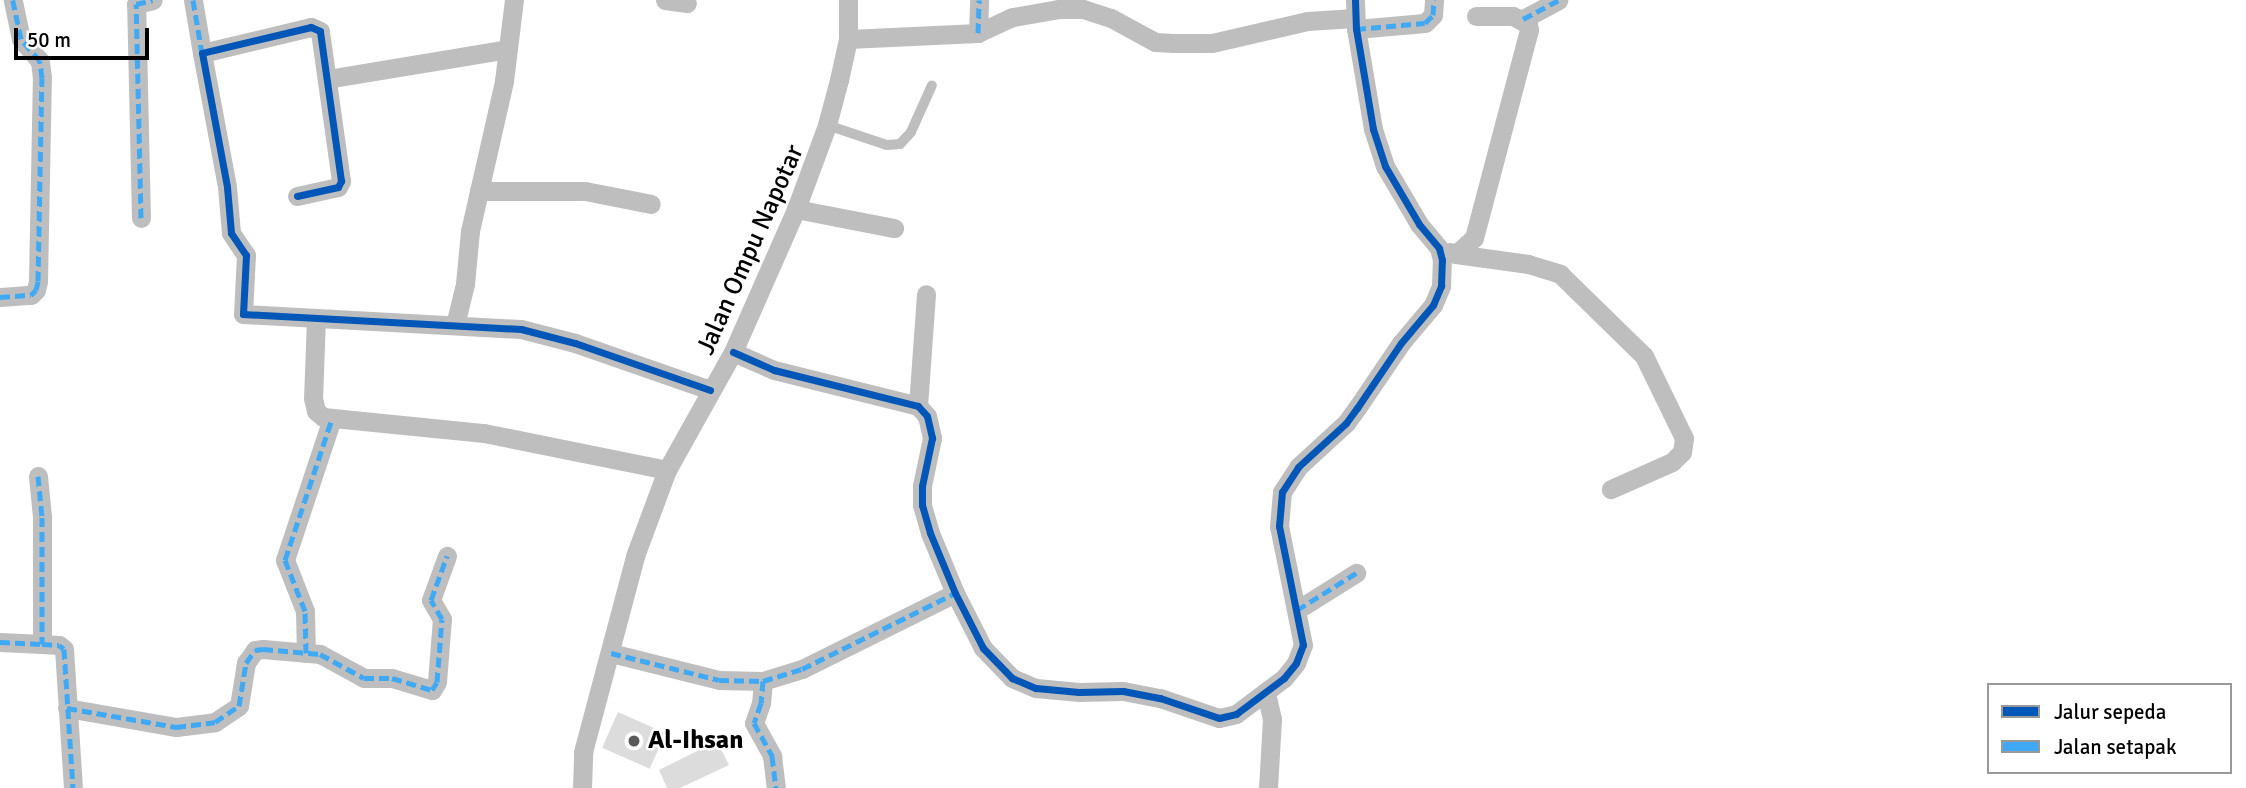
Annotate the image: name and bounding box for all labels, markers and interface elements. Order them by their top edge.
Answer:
scale bar [18,14,152,58]
text: 50 m [27,27,71,53]
street label: Jalan Ompu Napotar [691,140,811,360]
legend [1987,683,2232,774]
text: Jalur sepeda [2054,699,2166,725]
place label: Al-Ihsan [648,725,743,757]
marker: Al-Ihsan [626,733,642,749]
text: Jalan setapak [2054,734,2176,760]

